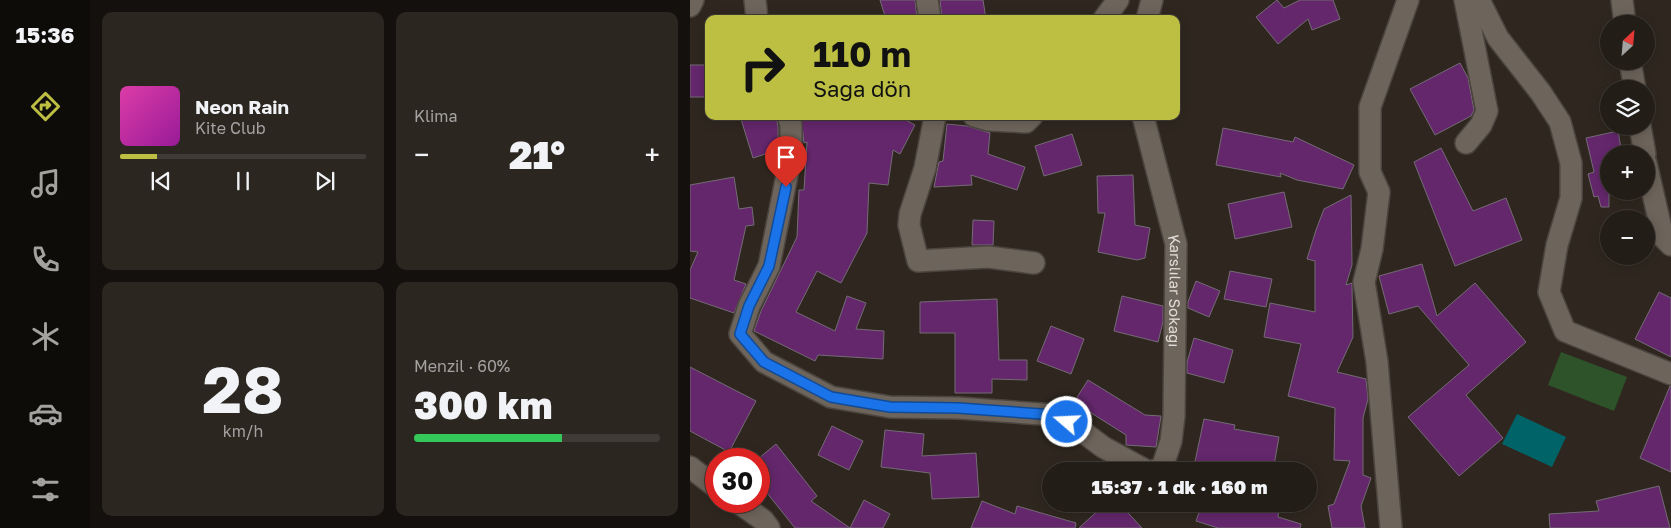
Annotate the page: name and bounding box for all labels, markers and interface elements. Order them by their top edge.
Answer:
north arrow [1600,15,1655,70]
map controls [1600,15,1655,265]
text: 15:36 [15,21,75,48]
text: 110 m [813,33,911,75]
icon: right [730,35,795,100]
text: Sağa dön [813,75,911,102]
button: layers [1600,80,1655,135]
icon: directions [28,89,63,124]
text: Neon Rain [195,95,289,118]
text: Klima [414,106,458,126]
text: Kite Club [195,118,266,138]
text: 21° [509,132,565,177]
pin [765,136,807,187]
text: − [414,138,429,171]
text: + [645,138,660,171]
icon: arrive [772,143,800,171]
button: + [1600,145,1655,200]
icon: music [28,166,63,201]
icon: previous [147,167,175,195]
icon: pause [229,167,257,195]
icon: next [311,167,339,195]
button: − [1600,210,1655,265]
street label: Karslılar Sokağı [1165,232,1185,347]
icon: phone [28,242,63,277]
icon: climate [28,319,63,354]
text: 28 [202,349,284,427]
text: Menzil · 60% [414,356,510,376]
text: 300 km [414,382,553,427]
position arrow [1040,395,1092,447]
icon: car [28,396,63,431]
text: km/h [223,421,263,441]
speed limit sign: 30 [705,448,770,513]
icon: filters [28,472,63,507]
text: 15:37 · 1 dk · 160 m [1092,475,1267,498]

